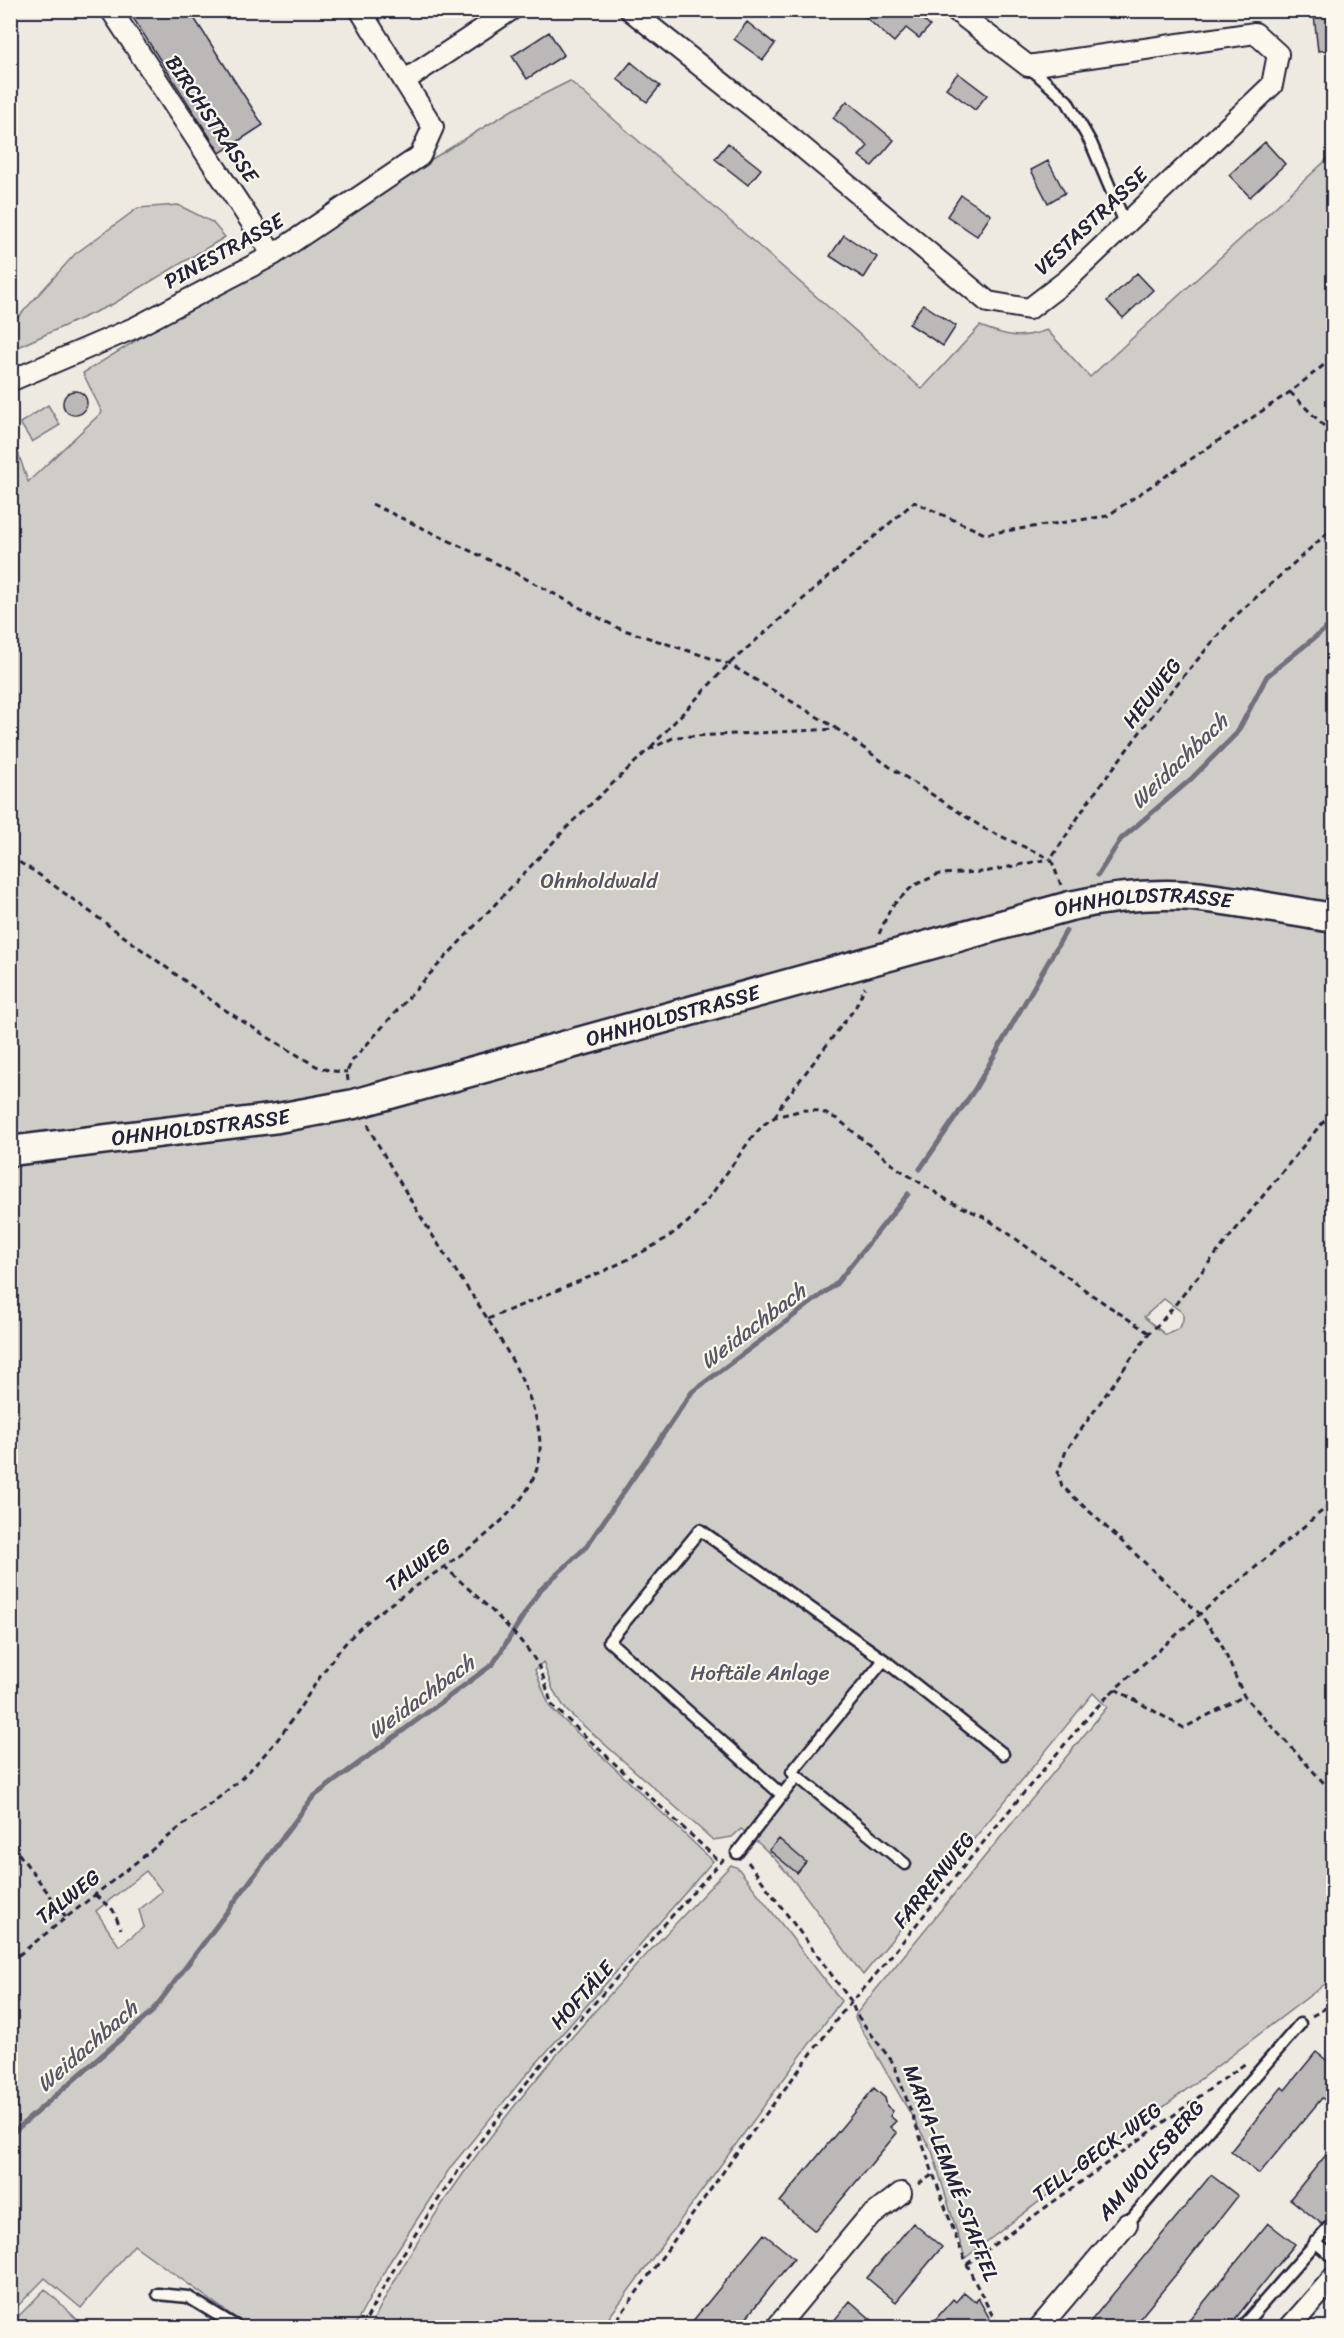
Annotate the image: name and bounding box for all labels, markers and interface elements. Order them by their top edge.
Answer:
street label: BIRCHSTRASSE [155,47,270,192]
street label: VESTASTRASSE [1025,156,1158,285]
street label: PINESTRASSE [157,202,292,300]
street label: HEUWEG [1112,649,1192,737]
water label: Weidachbach [1120,702,1239,818]
park label: Ohnholdwald [541,862,659,900]
street label: OHNHOLDSTRASSE [1050,876,1236,929]
street label: OHNHOLDSTRASSE [581,973,766,1058]
street label: OHNHOLDSTRASSE [109,1097,294,1157]
water label: Weidachbach [691,1271,817,1379]
street label: TALWEG [377,1528,459,1602]
water label: Weidachbach [359,1643,485,1750]
park label: Hoftäle Anlage [690,1654,830,1692]
street label: FARRENWEG [883,1823,985,1937]
street label: TALWEG [27,1859,109,1935]
street label: HOFTÄLE [540,1950,625,2039]
water label: Weidachbach [27,1989,149,2102]
street label: MARIA-LEMMÉ-STAFFEL [892,2059,1010,2287]
street label: TELL-GECK-WEG [1024,2091,1170,2213]
street label: AM WOLFSBERG [1087,2091,1215,2230]

